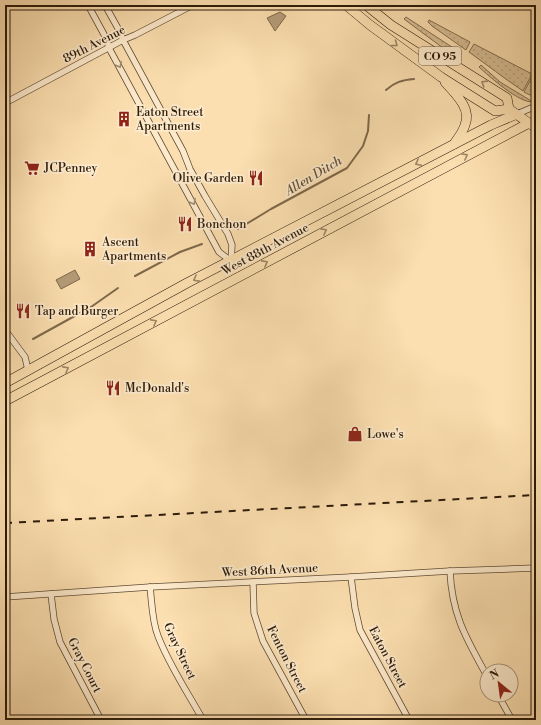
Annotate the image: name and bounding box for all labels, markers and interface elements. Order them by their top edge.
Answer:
street label: 89th Avenue [60,22,128,67]
one-way arrow [391,39,398,47]
road number: CO 95 [419,47,461,65]
one-way arrow [114,60,121,68]
one-way arrow [481,80,488,87]
place label: Eaton Street Apartments [135,105,204,134]
building icon: Eaton Street Apartments [115,110,133,128]
water label: Allen Ditch [280,152,346,200]
one-way arrow [461,153,468,161]
one-way arrow [415,158,422,166]
supermarket icon: JCPenney [23,159,41,177]
place label: JCPenney [43,161,98,176]
restaurant icon: Olive Garden [247,169,265,187]
place label: Olive Garden [173,171,244,186]
one-way arrow [189,198,196,205]
restaurant icon: Bonchon [176,215,194,233]
place label: Bonchon [196,217,246,232]
street label: West 88th Avenue [218,220,311,279]
one-way arrow [320,229,327,236]
place label: Ascent Apartments [101,235,166,264]
building icon: Ascent Apartments [81,240,99,258]
one-way arrow [260,260,268,268]
one-way arrow [193,274,200,281]
restaurant icon: Tap and Burger [14,302,32,320]
place label: Tap and Burger [35,304,118,319]
one-way arrow [150,319,157,326]
one-way arrow [62,366,69,374]
restaurant icon: McDonald's [104,379,122,397]
place label: McDonald's [125,381,189,396]
shop icon: Lowe's [346,425,364,443]
place label: Lowe's [367,427,404,442]
street label: West 86th Avenue [220,560,319,581]
street label: Gray Street [160,620,200,683]
street label: Fenton Street [263,623,310,696]
street label: Eaton Street [365,624,410,691]
street label: Gray Court [64,635,105,696]
north arrow [479,663,519,703]
text: N [487,667,502,683]

